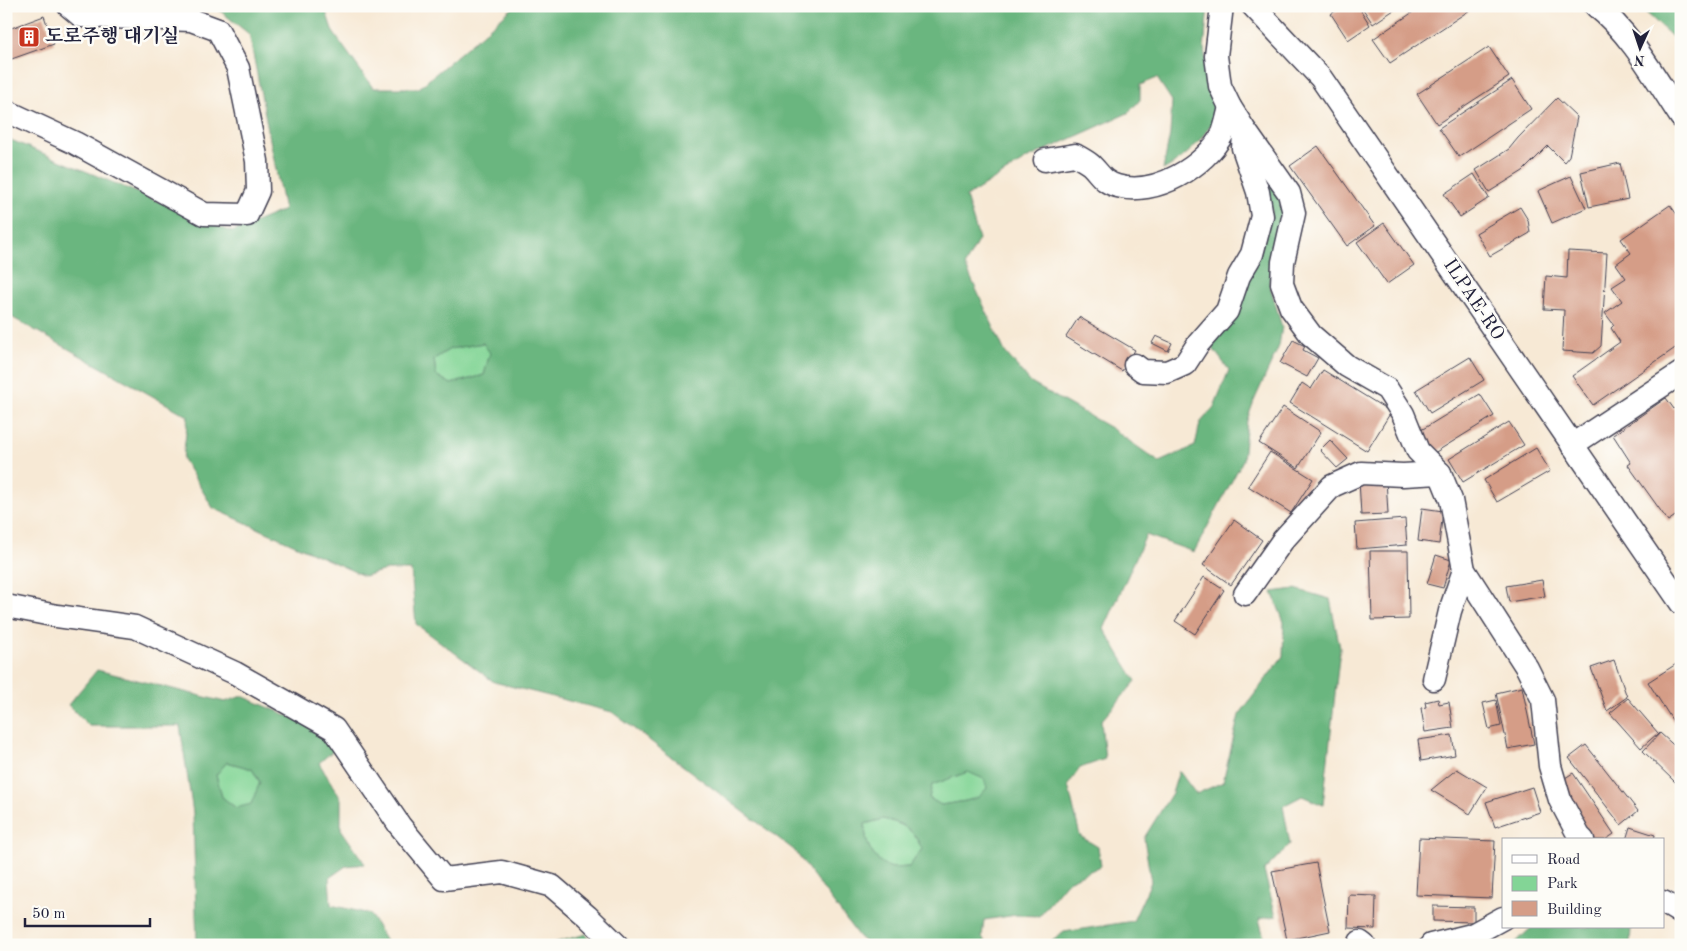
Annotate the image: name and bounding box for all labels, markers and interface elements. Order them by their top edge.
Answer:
north arrow [1614,22,1664,72]
building icon: 도로주행 대기실 [17,25,41,49]
place label: 도로주행 대기실 [45,25,179,47]
text: N [1633,53,1645,67]
street label: ILPAE-RO [1439,256,1507,344]
legend [1502,838,1664,928]
text: Road [1547,853,1581,868]
text: Park [1547,877,1578,892]
scale bar [25,896,150,928]
text: Building [1547,903,1602,918]
text: 50 m [32,907,66,922]

